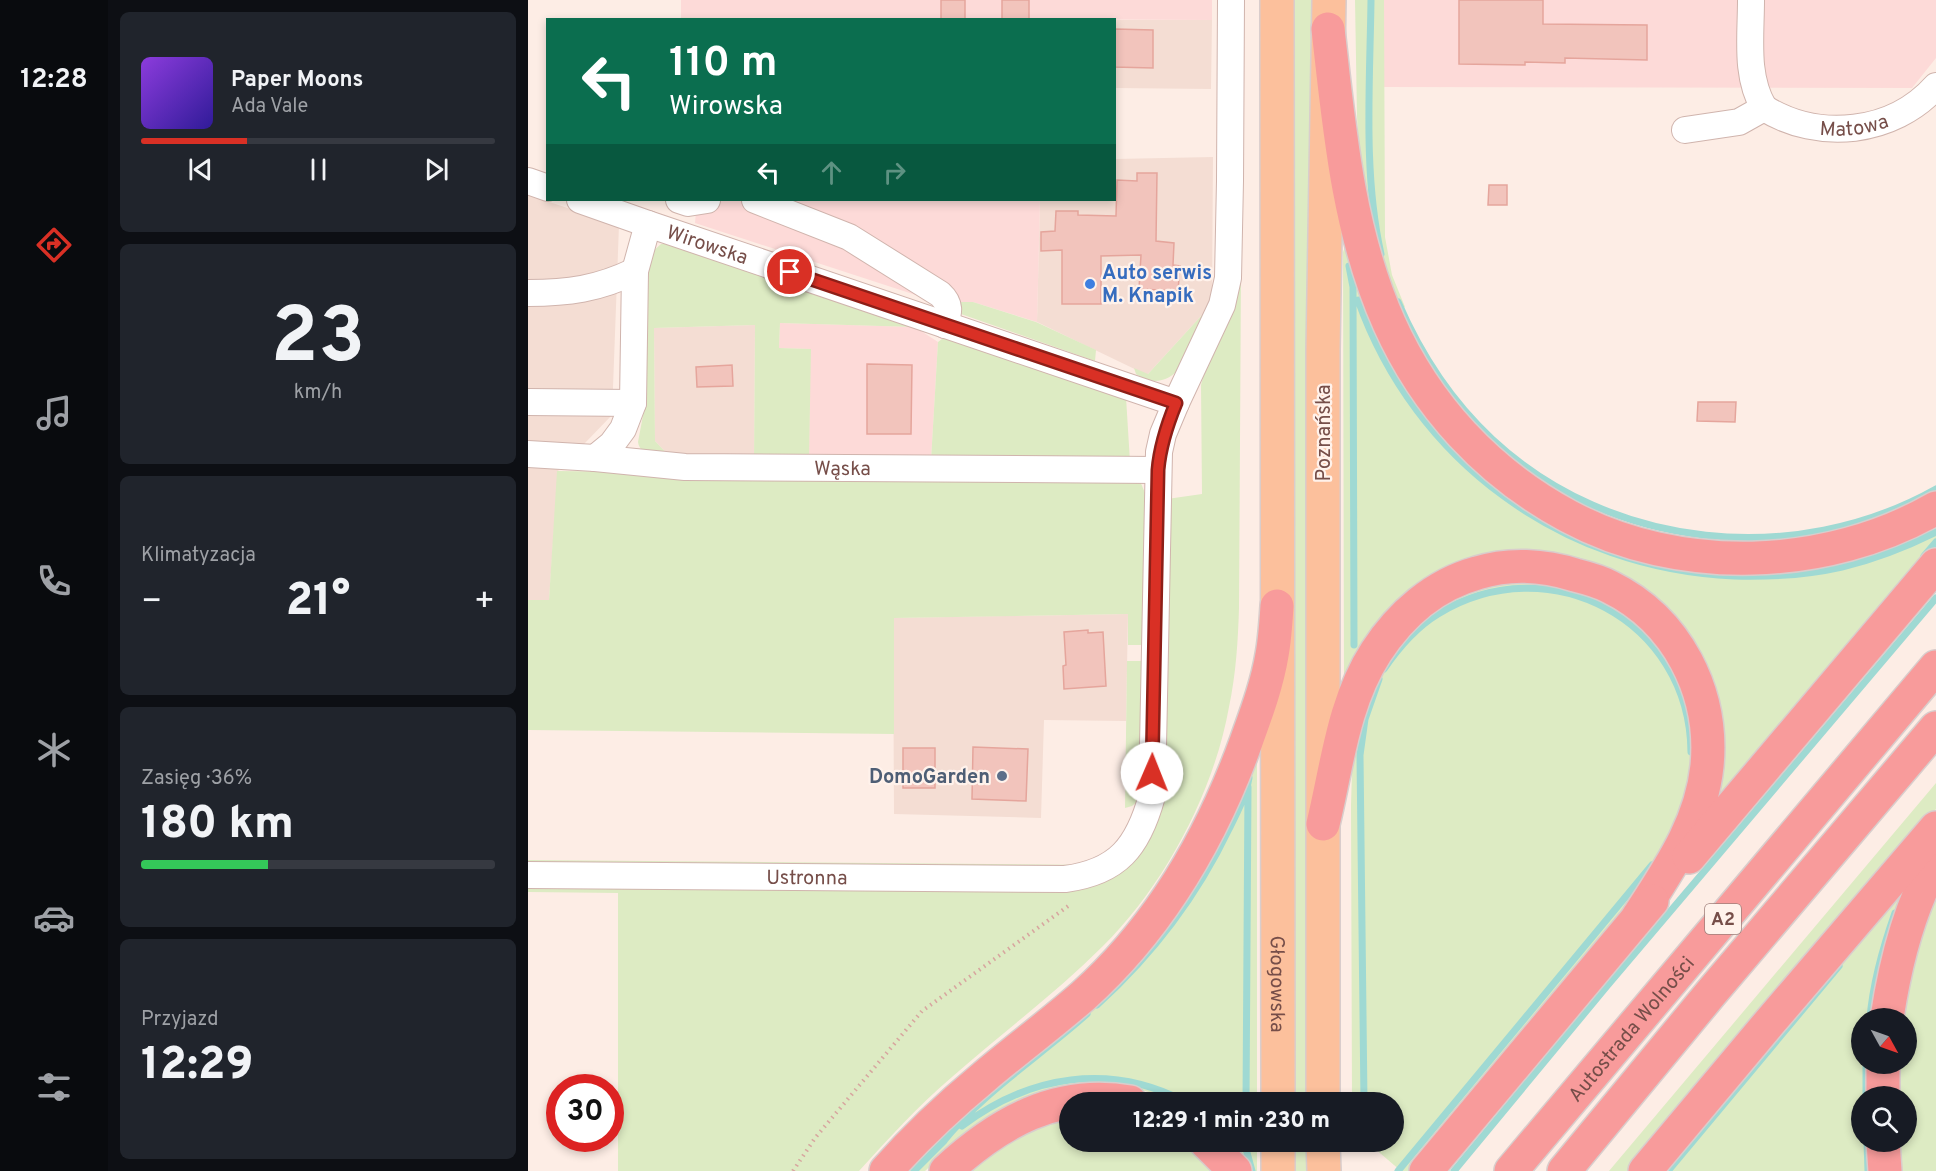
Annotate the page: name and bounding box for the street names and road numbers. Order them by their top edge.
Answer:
street label: Matowa [1819,109,1892,144]
street label: Wirowska [663,220,751,272]
street label: Poznańska [1312,384,1338,482]
street label: Wąska [814,457,871,483]
street label: Ustronna [766,866,848,892]
road number: A2 [1705,904,1741,934]
street label: Głogowska [1263,936,1289,1032]
street label: Autostrada Wolności [1563,952,1701,1109]

